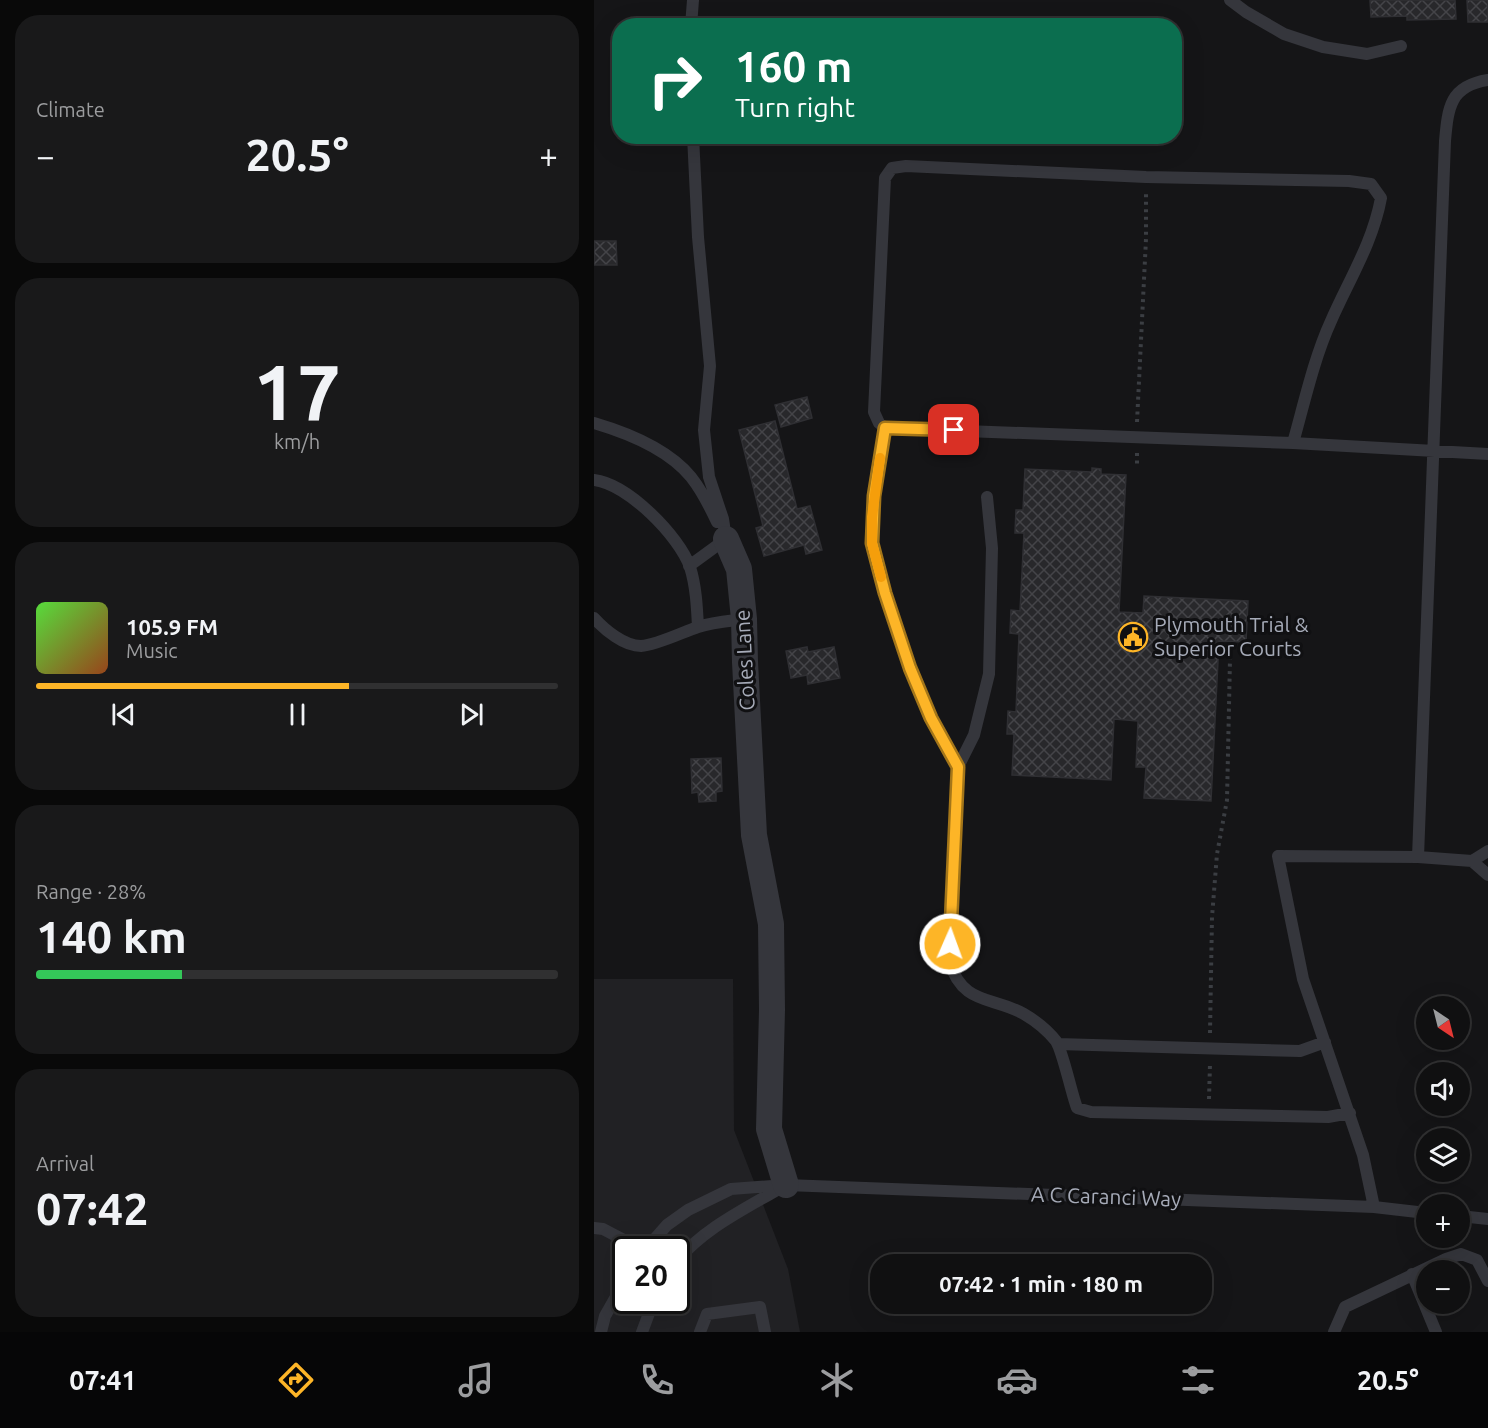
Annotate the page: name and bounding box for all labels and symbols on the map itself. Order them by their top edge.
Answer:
pin [928,404,979,455]
street label: Coles Lane [729,609,759,711]
place label: Plymouth Trial & Superior Courts [1154,612,1309,660]
public building icon: Plymouth Trial & Superior Courts [1117,621,1149,653]
position arrow [918,912,982,976]
north arrow [1416,996,1470,1050]
street label: A C Caranci Way [1031,1181,1181,1211]
speed limit sign: 20 [612,1236,690,1314]

